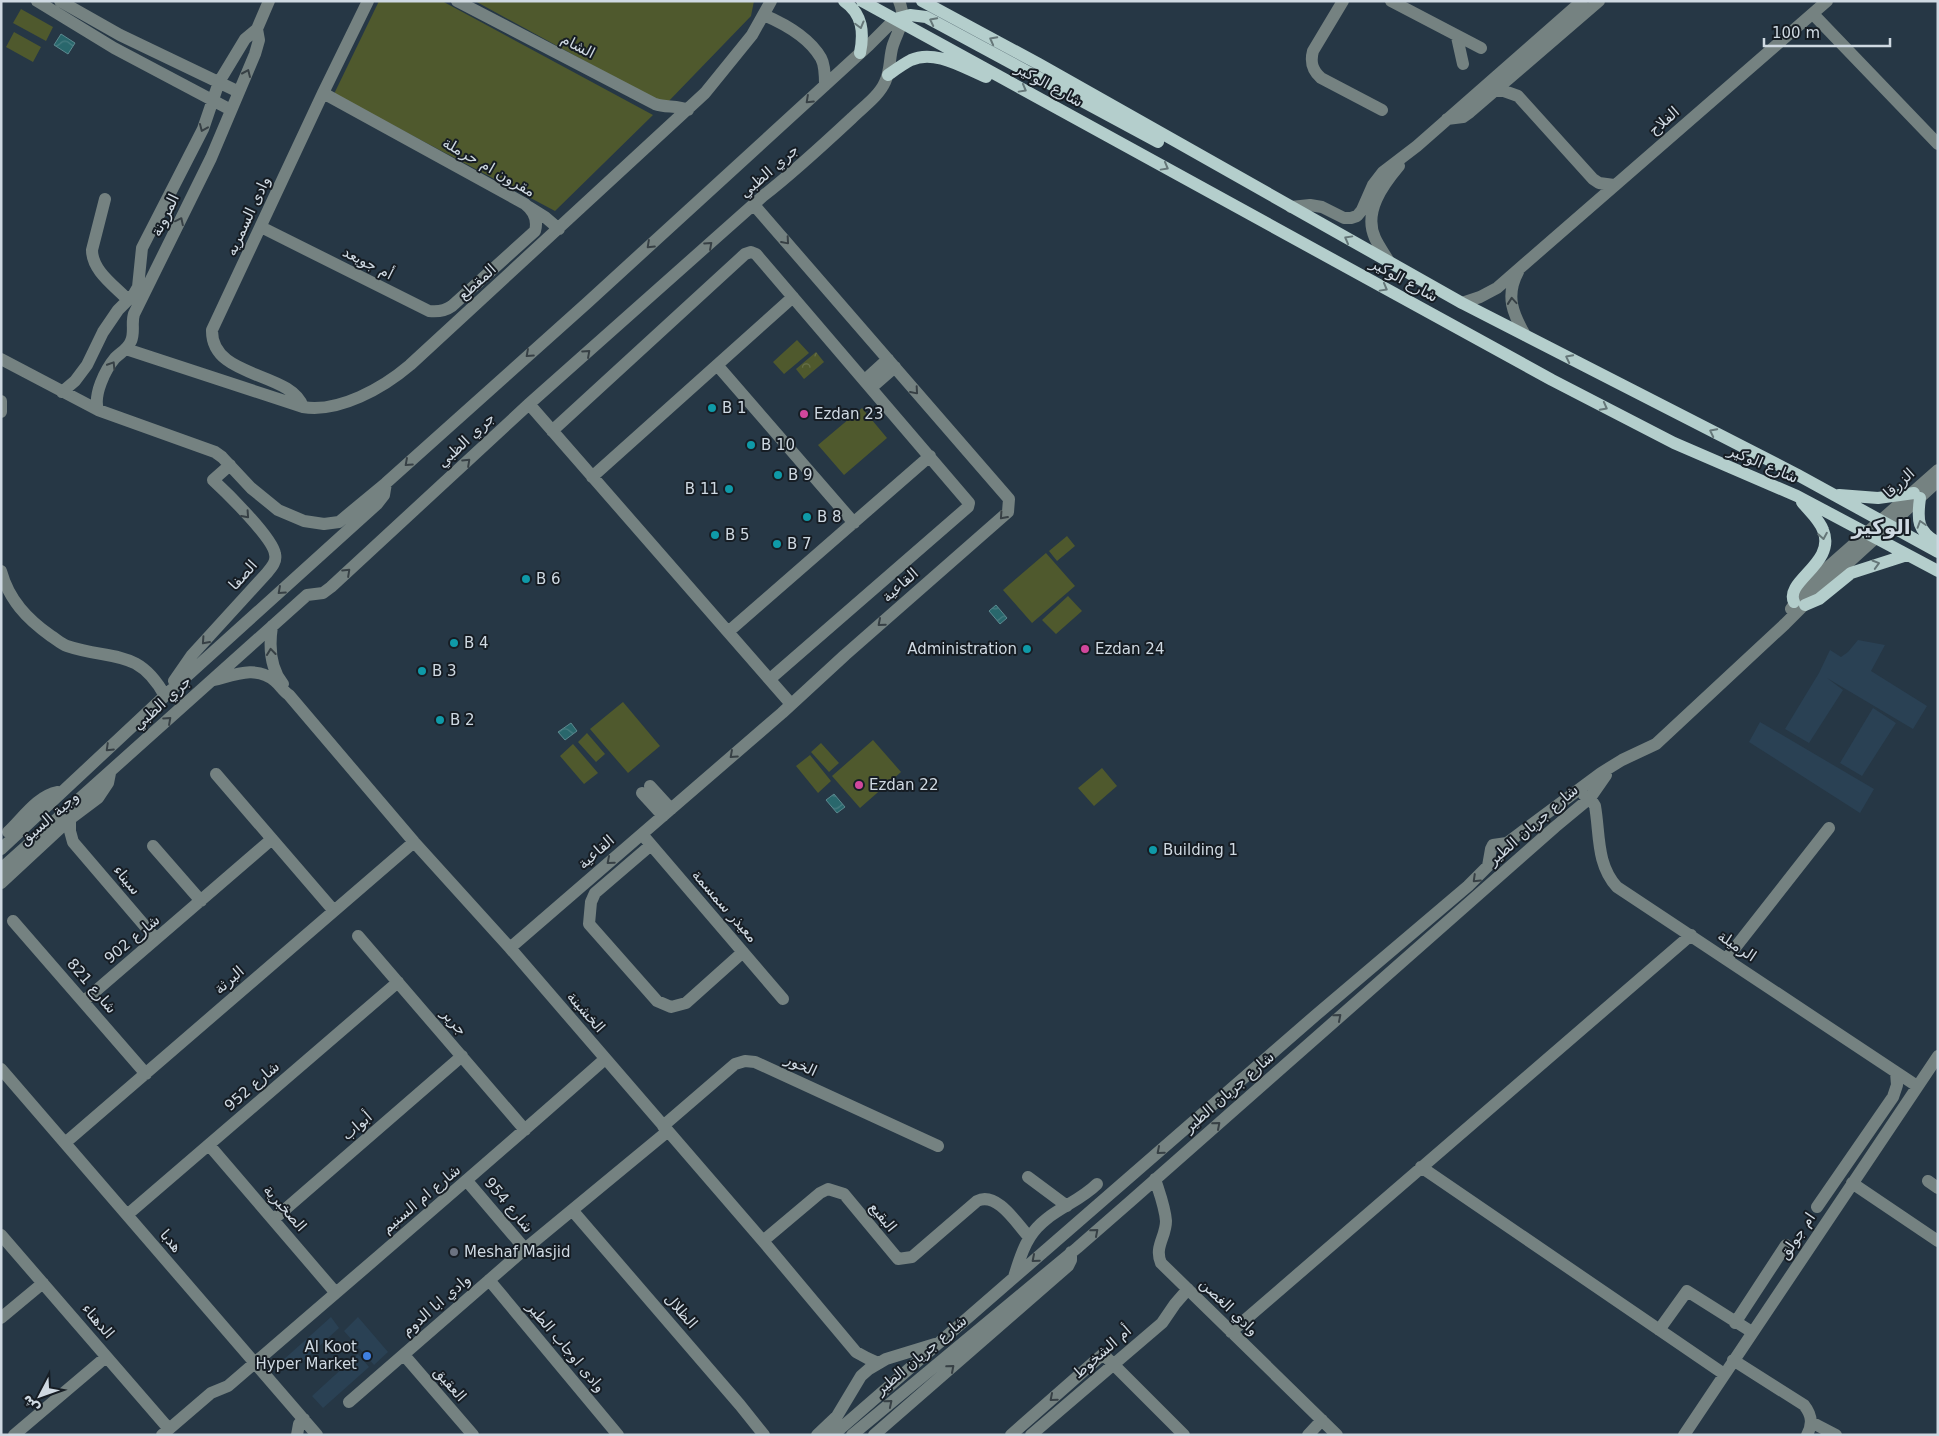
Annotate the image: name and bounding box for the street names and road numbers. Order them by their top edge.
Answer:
street label: الشام [558,30,598,62]
street label: شارع الوكير [1011,59,1086,111]
street label: الفلاح [1645,103,1683,139]
street label: مقرون ام حرملة [440,133,538,201]
street label: جري الظبي [736,141,803,202]
street label: وادى السمريه [222,173,274,259]
street label: المرونة [147,191,183,239]
street label: أم جويعد [340,242,397,283]
street label: شارع الوكير [1366,254,1441,306]
street label: المقطع [454,260,500,304]
street label: جري الظبي [433,409,499,472]
street label: شارع الوكير [1724,441,1801,487]
street label: الزرقا [1880,464,1918,502]
street label: الصفا [225,556,261,594]
street label: القاعية [878,564,922,606]
street label: جري الظبي [129,672,195,735]
street label: شارع جريان الطير [1483,781,1582,870]
street label: وجبة السيق [16,787,82,849]
street label: القاعية [574,831,618,873]
street label: سيناء [109,861,145,899]
street label: معيذر سمسمة [688,866,762,946]
street label: شارع 902 [101,911,163,967]
street label: الرميلة [1714,927,1760,965]
street label: شارع 821 [63,955,121,1017]
street label: البرثة [210,962,248,998]
street label: الخشينة [563,988,609,1036]
street label: جرير [437,1004,471,1039]
street label: شارع جريان الطير [1179,1048,1278,1137]
street label: الخور [781,1049,820,1080]
street label: شارع 952 [221,1057,283,1115]
street label: أبواب [337,1107,376,1144]
street label: شارع ام السنيم [378,1161,464,1237]
street label: شارع 954 [481,1174,537,1236]
street label: الصخبرية [260,1181,310,1235]
street label: البقيع [866,1198,900,1236]
street label: ام جولق [1775,1209,1819,1263]
street label: هدبا [156,1226,186,1256]
street label: وادي ابا الدوم [398,1270,475,1341]
street label: وادي الغصن [1195,1274,1262,1340]
street label: الظلال [661,1290,701,1332]
street label: وادى اوجاب الطير [522,1297,609,1396]
street label: الدهناء [78,1300,118,1342]
street label: شارع جريان الطير [871,1311,970,1399]
street label: أم الشخوط [1068,1321,1135,1382]
street label: العقيق [430,1363,470,1405]

